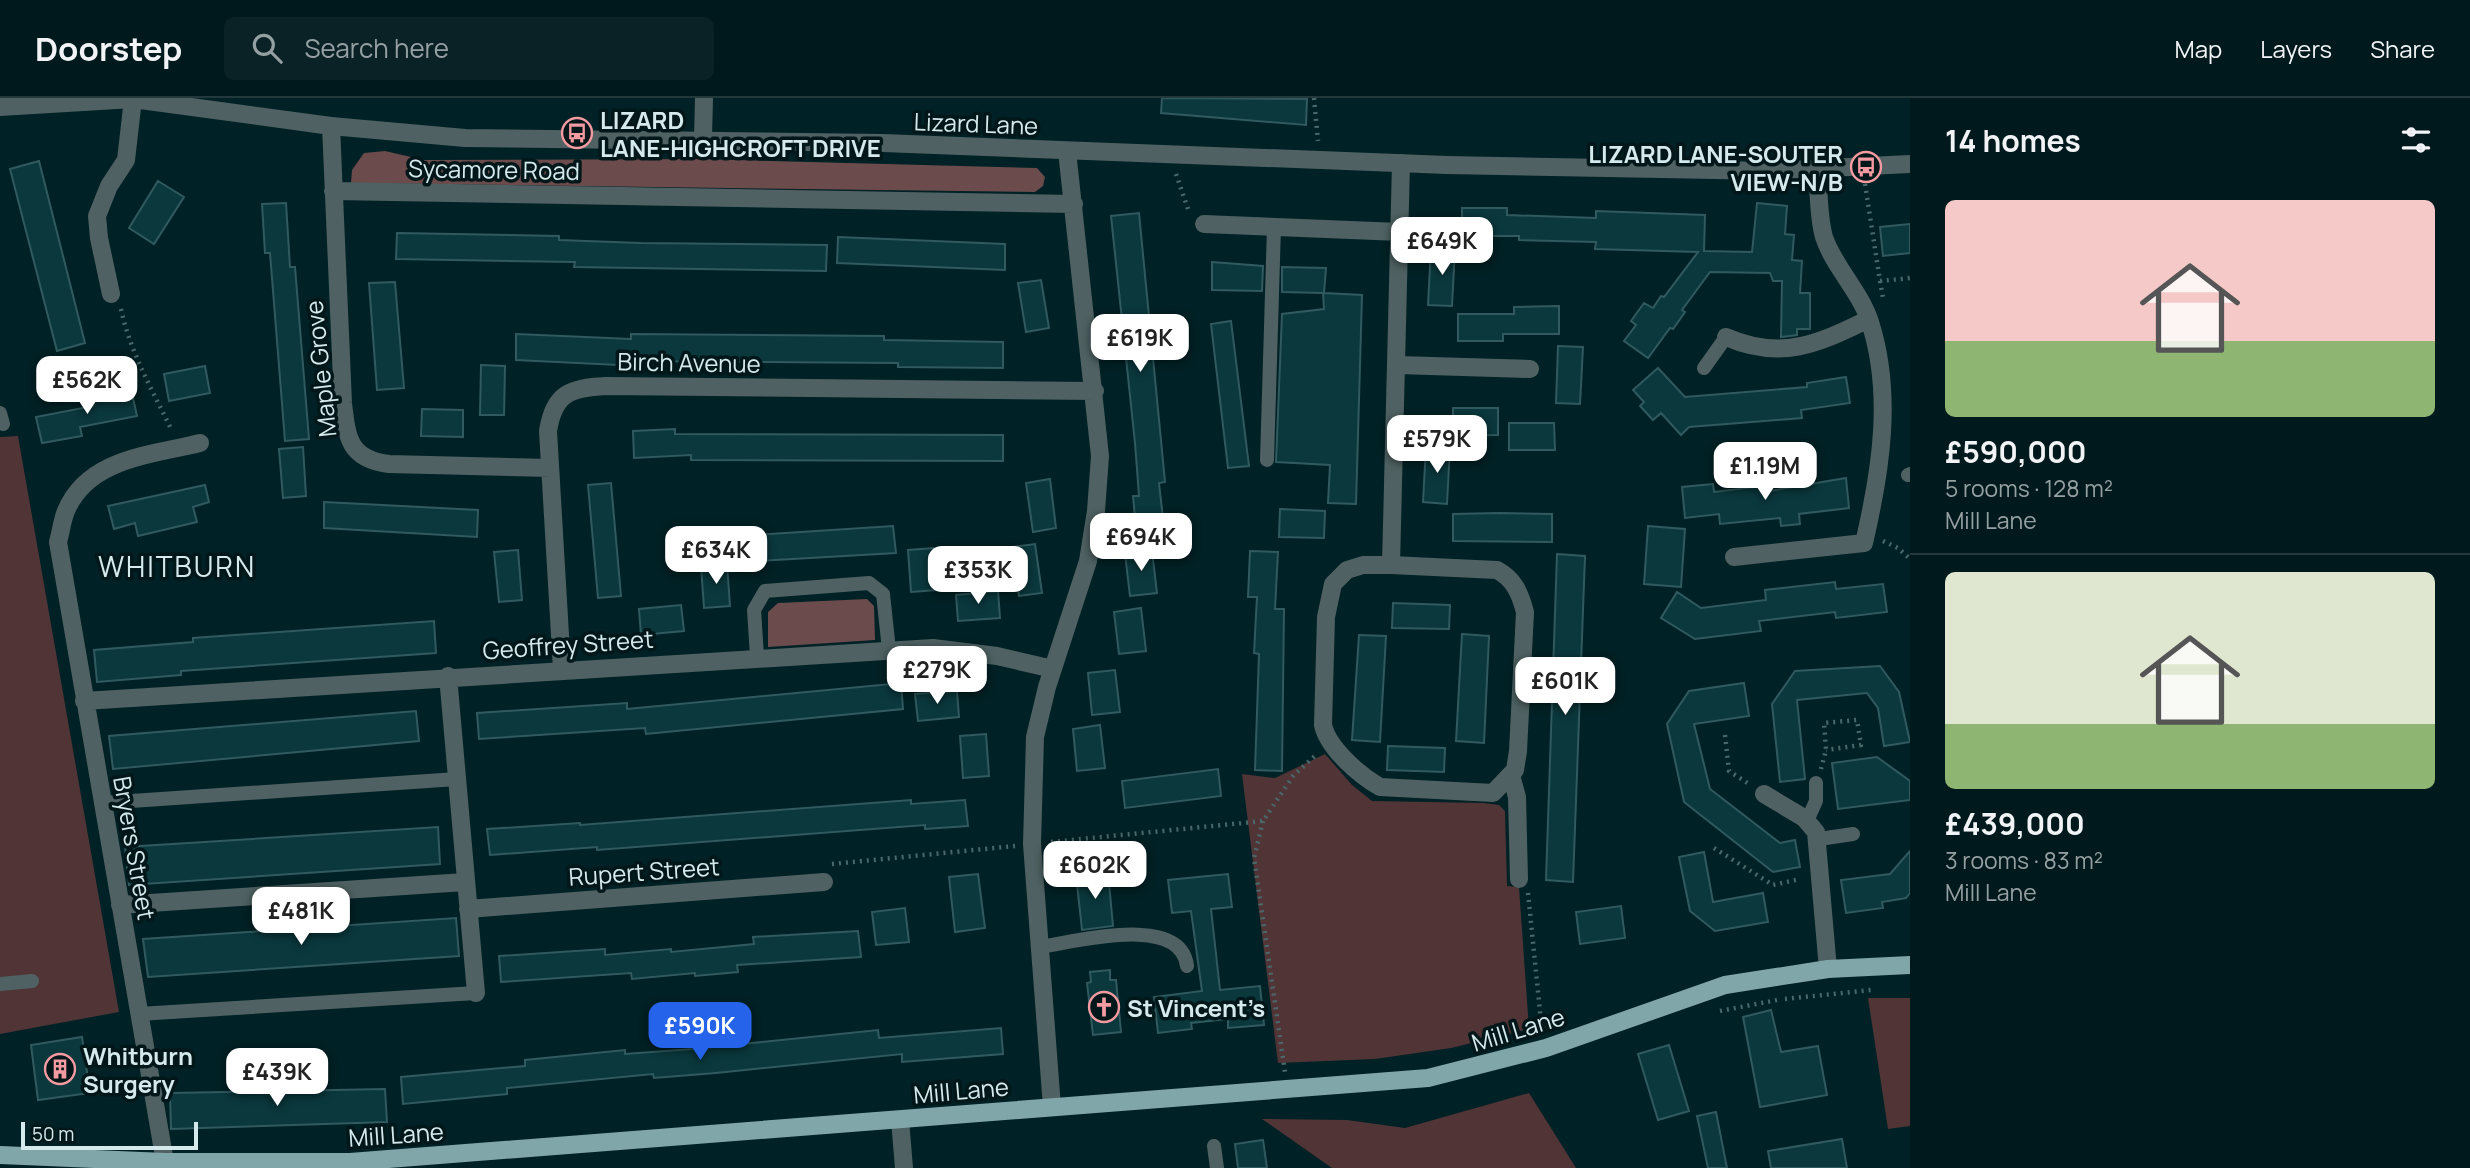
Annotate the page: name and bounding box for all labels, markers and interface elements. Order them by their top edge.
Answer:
search box [224,17,714,80]
text: Doorstep [35,26,182,71]
icon: search [248,29,286,67]
text: Search here [304,30,449,66]
text: Map [2175,32,2222,65]
text: Layers [2260,32,2332,65]
text: Share [2370,32,2435,65]
place label: LIZARD LANE-HIGHCROFT DRIVE [600,103,881,164]
street label: Lizard Lane [913,104,1039,142]
bus stop icon: LIZARD LANE-HIGHCROFT DRIVE [560,116,594,150]
text: 14 homes [1945,120,2081,161]
icon: filters [2397,121,2435,159]
place label: LIZARD LANE-SOUTER VIEW-N/B [1588,137,1843,198]
bus stop icon: LIZARD LANE-SOUTER VIEW-N/B [1849,150,1883,184]
street label: Sycamore Road [408,151,580,187]
pin: £649K [1393,218,1491,277]
text: £649K [1407,224,1477,256]
icon: home [2127,245,2253,371]
street label: Maple Grove [296,299,344,439]
pin: £619K [1091,314,1189,374]
text: £619K [1107,321,1173,353]
street label: Birch Avenue [617,344,761,380]
pin: £562K [38,356,136,416]
text: £562K [52,363,122,395]
pin: £579K [1388,416,1486,475]
text: £579K [1403,422,1471,454]
text: £590,000 [1945,431,2086,472]
pin: £1.19M [1708,442,1822,502]
text: £1.19M [1730,449,1800,481]
text: 5 rooms · 128 m² [1945,472,2113,504]
text: Mill Lane [1945,504,2037,536]
pin: £694K [1092,514,1190,573]
text: £694K [1106,520,1176,552]
pin: £634K [667,526,765,586]
text: £634K [681,533,751,565]
pin: £353K [929,546,1027,606]
district label: WHITBURN [98,547,256,585]
text: £353K [944,553,1012,585]
icon: home [2127,617,2253,743]
street label: Geoffrey Street [481,622,655,666]
pin: £279K [888,646,986,706]
text: £279K [903,653,971,685]
pin: £601K [1516,658,1614,717]
text: £601K [1531,664,1599,696]
street label: Bryers Street [106,773,164,923]
text: £439,000 [1945,803,2085,844]
pin: £602K [1046,842,1144,901]
text: 3 rooms · 83 m² [1945,844,2103,876]
text: £602K [1059,848,1131,880]
street label: Rupert Street [567,849,721,893]
text: Mill Lane [1945,876,2037,908]
pin: £481K [252,888,350,947]
text: £481K [268,894,334,926]
church icon: St Vincent’s [1087,990,1121,1024]
place label: St Vincent’s [1127,991,1265,1024]
street label: Mill Lane [1467,999,1569,1059]
pin: £590K [651,1002,749,1062]
text: £590K [665,1009,735,1041]
place label: Whitburn Surgery [83,1039,193,1100]
pin: £439K [228,1048,326,1108]
building icon: Whitburn Surgery [43,1052,77,1086]
text: £439K [242,1055,312,1087]
street label: Mill Lane [912,1069,1010,1111]
street label: Mill Lane [347,1114,445,1154]
scale bar [21,1119,198,1151]
text: 50 m [32,1121,74,1147]

